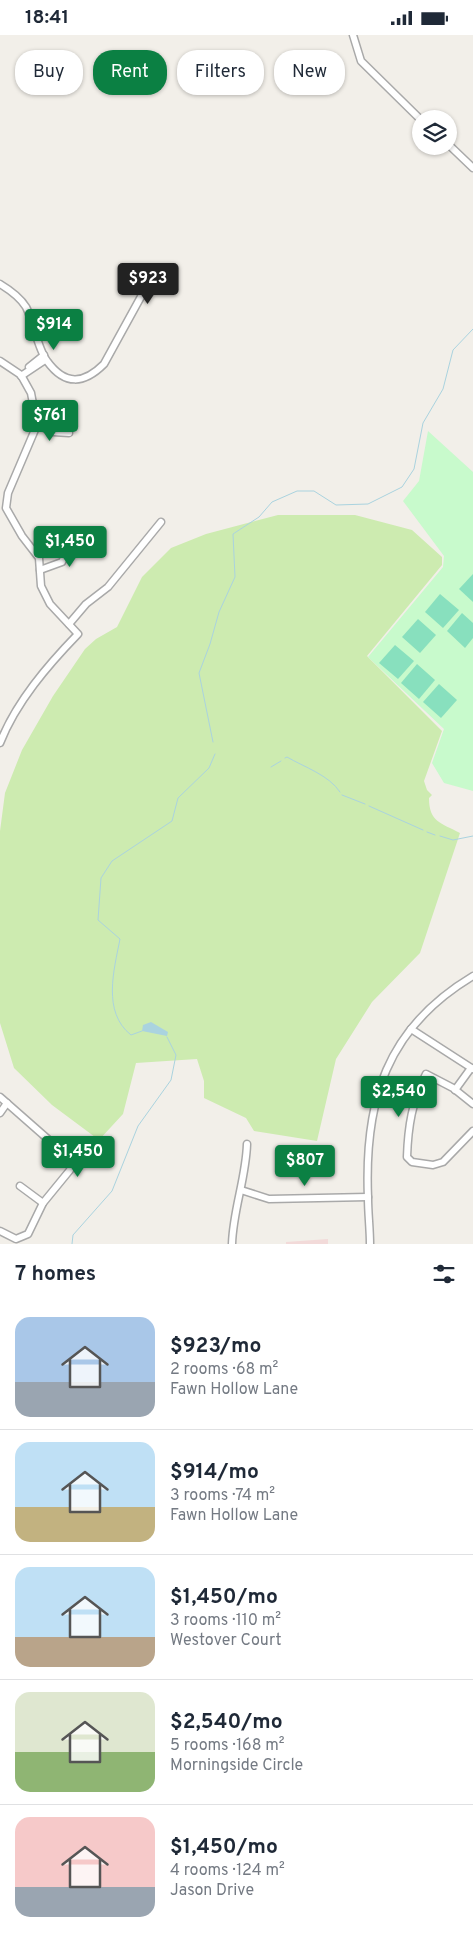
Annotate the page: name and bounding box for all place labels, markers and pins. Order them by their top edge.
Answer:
pin: $923 [118,263,178,305]
pin: $914 [24,309,84,351]
pin: $761 [20,399,80,442]
pin: $1,450 [29,525,111,568]
pin: $2,540 [358,1075,440,1118]
pin: $1,450 [37,1135,119,1178]
pin: $807 [275,1145,335,1187]

